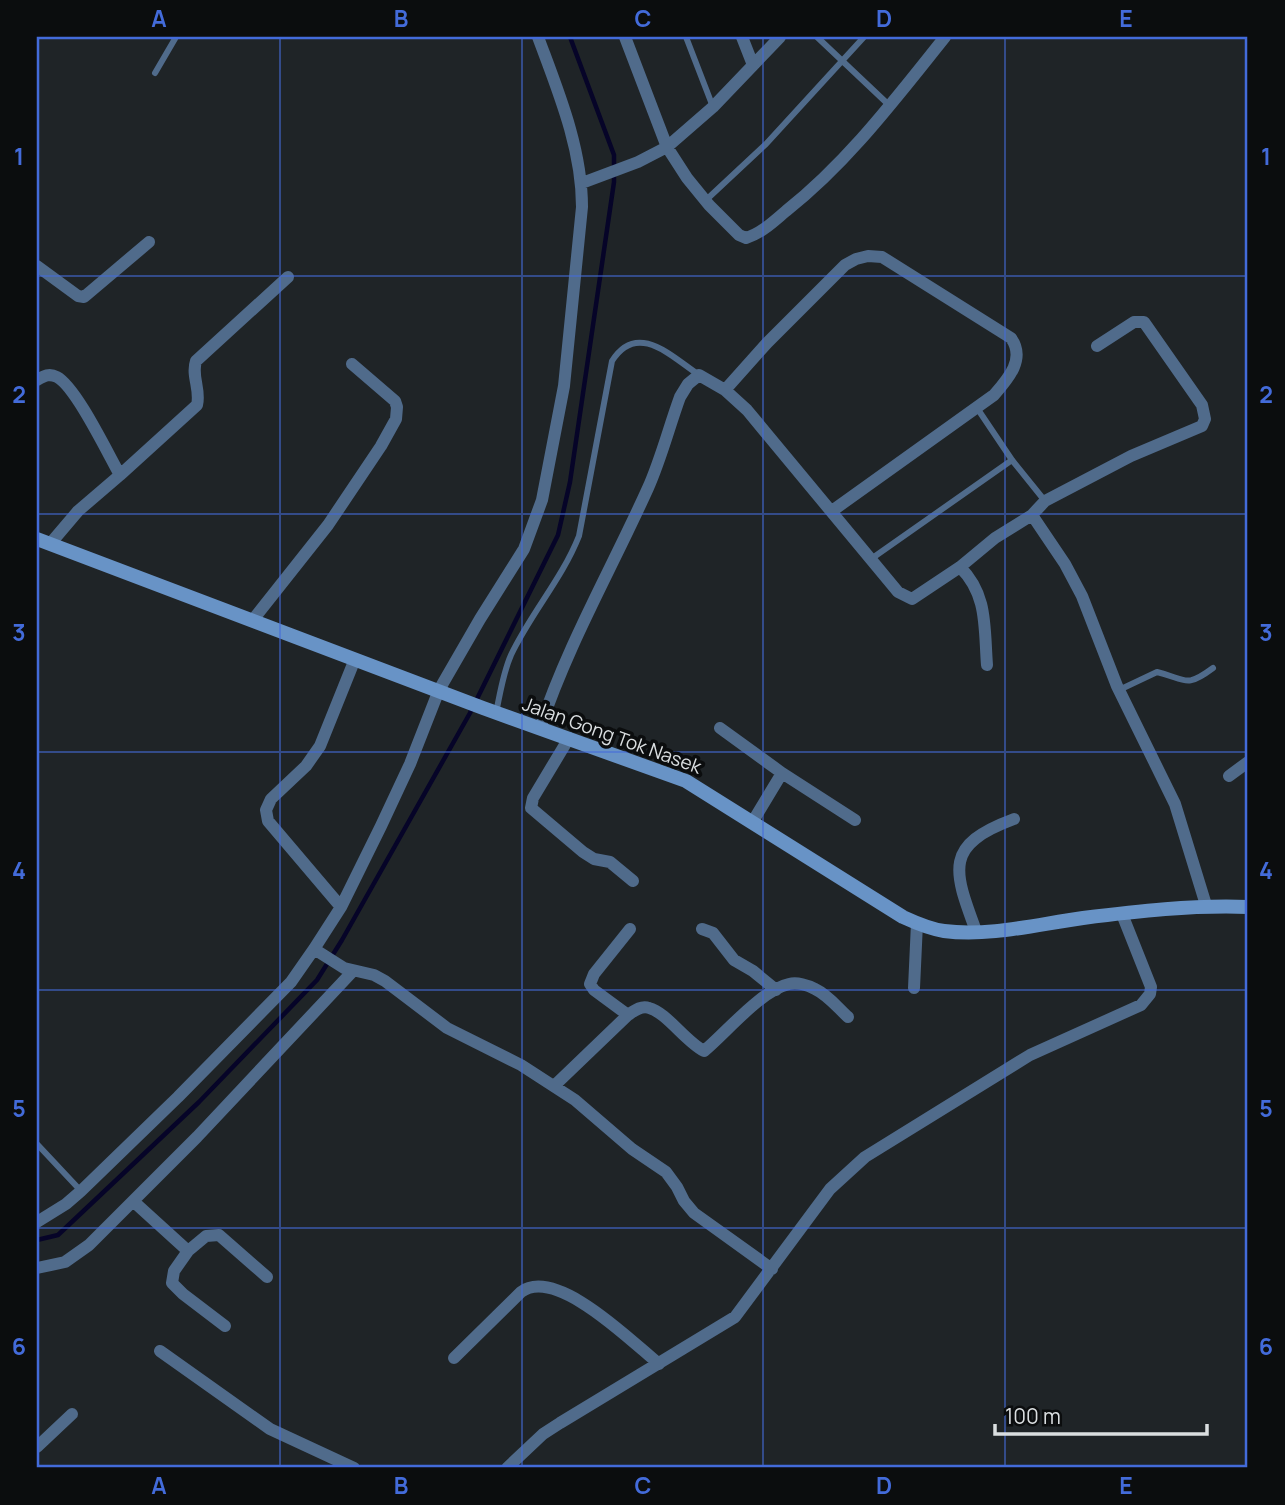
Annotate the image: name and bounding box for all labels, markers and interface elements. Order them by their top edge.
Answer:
text: A [151,2,167,34]
text: B [394,2,408,34]
text: C [635,2,652,34]
text: D [876,2,892,34]
text: E [1119,2,1133,34]
text: 1 [14,140,24,172]
text: 1 [1261,140,1271,172]
text: 2 [12,378,26,410]
text: 2 [1259,378,1273,410]
text: 3 [12,616,26,648]
text: 3 [1259,616,1273,648]
street label: Jalan Gong Tok Nasek [519,691,706,780]
text: 4 [12,854,26,886]
text: 4 [1259,854,1273,886]
text: 5 [12,1092,26,1124]
text: 5 [1259,1092,1273,1124]
text: 6 [12,1330,26,1362]
text: 6 [1259,1330,1273,1362]
scale bar [995,1393,1206,1437]
text: 100 m [1005,1402,1061,1430]
text: A [151,1469,167,1501]
text: B [394,1469,408,1501]
text: C [635,1469,652,1501]
text: D [876,1469,892,1501]
text: E [1119,1469,1133,1501]

